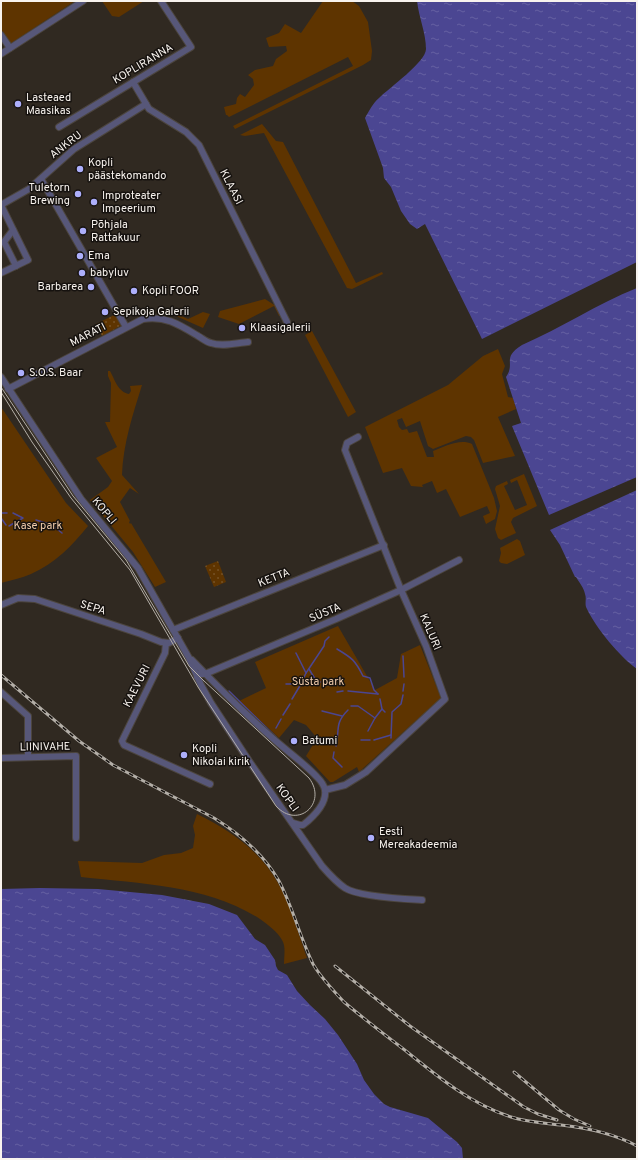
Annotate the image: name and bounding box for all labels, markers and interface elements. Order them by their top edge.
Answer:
street label: KOPLIRANNA [110,40,176,88]
place label: Lasteaed Maasikas [26,91,71,118]
marker: Lasteaed Maasikas [13,99,23,109]
street label: ANKRU [47,128,85,162]
place label: Kopli päästekomando [88,156,166,183]
marker: Kopli päästekomando [75,164,85,174]
street label: KLAASI [216,167,246,207]
place label: Tuletorn Brewing [29,181,70,208]
marker: Tuletorn Brewing [73,189,83,199]
place label: Improteater Impeerium [102,189,161,216]
marker: Improteater Impeerium [89,197,99,207]
place label: Põhjala Rattakuur [91,218,141,245]
marker: Põhjala Rattakuur [78,226,88,236]
place label: Ema [88,249,110,263]
marker: Ema [75,251,85,261]
place label: babyluv [90,266,129,280]
marker: babyluv [77,268,87,278]
place label: Barbarea [38,280,83,294]
marker: Barbarea [86,282,96,292]
place label: Kopli FOOR [142,284,199,298]
marker: Kopli FOOR [129,286,139,296]
place label: Sepikoja Galerii [113,305,189,319]
marker: Sepikoja Galerii [100,307,110,317]
street label: MARATI [68,320,108,350]
place label: Klaasigalerii [250,321,311,335]
marker: Klaasigalerii [237,323,247,333]
place label: S.O.S. Baar [29,366,83,380]
marker: S.O.S. Baar [16,368,26,378]
street label: KOPLI [89,495,119,527]
park label: Kase park [14,519,63,533]
street label: KETTA [256,565,292,591]
street label: SEPA [78,597,108,619]
street label: SÜSTA [307,599,343,626]
street label: KALURI [416,612,444,652]
street label: KAEVURI [120,662,154,710]
park label: Süsta park [292,675,344,689]
place label: Batumi [302,734,337,748]
marker: Batumi [289,736,299,746]
street label: LIINIVAHE [19,740,71,754]
place label: Kopli Nikolai kirik [192,742,250,769]
marker: Kopli Nikolai kirik [179,750,189,760]
street label: KOPLI [272,781,302,815]
place label: Eesti Mereakadeemia [379,825,458,852]
marker: Eesti Mereakadeemia [366,833,376,843]

